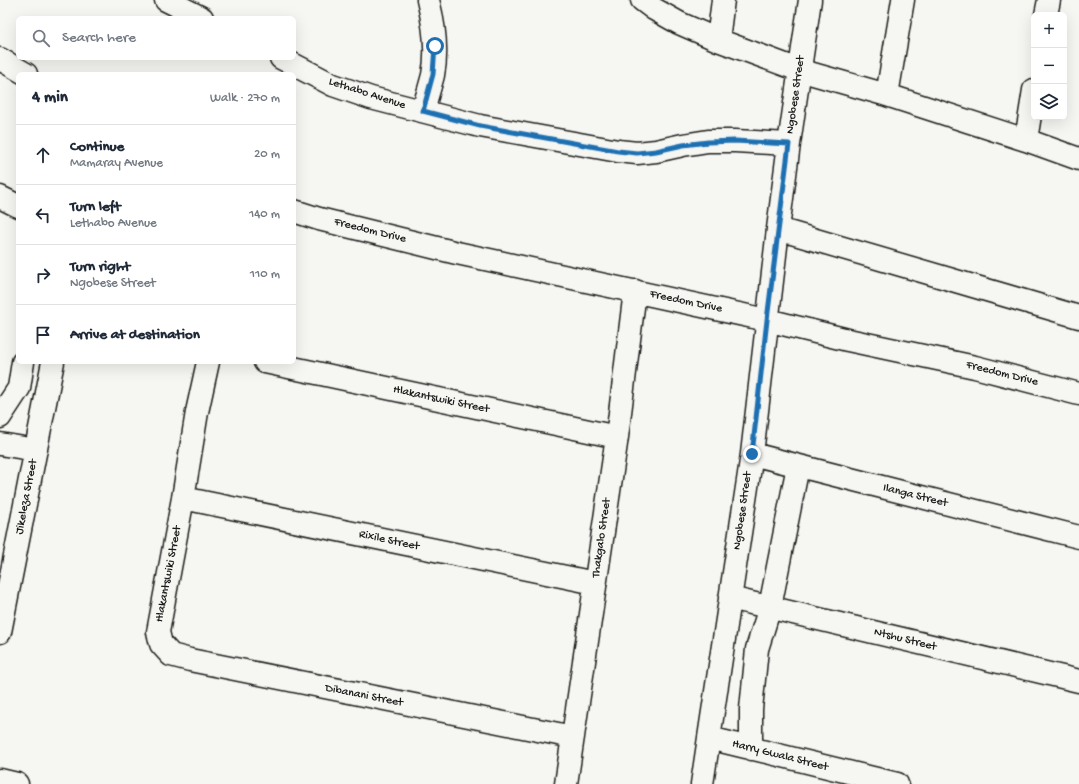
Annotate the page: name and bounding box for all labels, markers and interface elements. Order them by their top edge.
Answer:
map controls [1031,12,1067,120]
button: + [1031,12,1067,48]
search box [16,16,296,60]
icon: search [30,27,52,49]
text: Search here [62,29,136,47]
route start [426,37,444,55]
button: − [1031,48,1067,84]
street label: Ngobese Street [784,54,809,135]
street label: Lethabo Avenue [327,75,408,113]
button: layers [1031,84,1067,120]
text: 4 min [32,88,68,108]
text: Walk · 270 m [210,91,280,106]
text: Continue [70,138,124,156]
icon: ahead [32,144,54,166]
text: 20 m [254,147,280,162]
text: Mamaray Avenue [70,156,163,171]
text: Turn left [70,198,121,216]
icon: left [32,204,54,226]
text: 140 m [249,207,280,222]
street label: Freedom Drive [332,215,408,247]
text: Lethabo Avenue [70,216,157,231]
text: Turn right [70,258,130,276]
icon: right [32,264,54,286]
text: 110 m [250,267,280,282]
text: Ngobese Street [70,276,155,291]
street label: Freedom Drive [648,287,724,317]
icon: arrive [32,324,54,346]
text: Arrive at destination [70,326,200,344]
street label: Freedom Drive [964,358,1040,390]
street label: Hlakantswiki Street [392,383,491,417]
route end [743,445,761,463]
street label: Jikeleza Street [13,457,41,536]
street label: Ngobese Street [731,470,756,551]
street label: Ilanga Street [881,481,950,511]
street label: Thakgalo Street [589,496,615,580]
street label: Hlakantswiki Street [153,524,185,623]
street label: Rixile Street [357,528,422,554]
street label: Ntshu Street [872,625,939,655]
street label: Dibanani Street [323,681,405,711]
street label: Harry Gwala Street [731,737,831,775]

